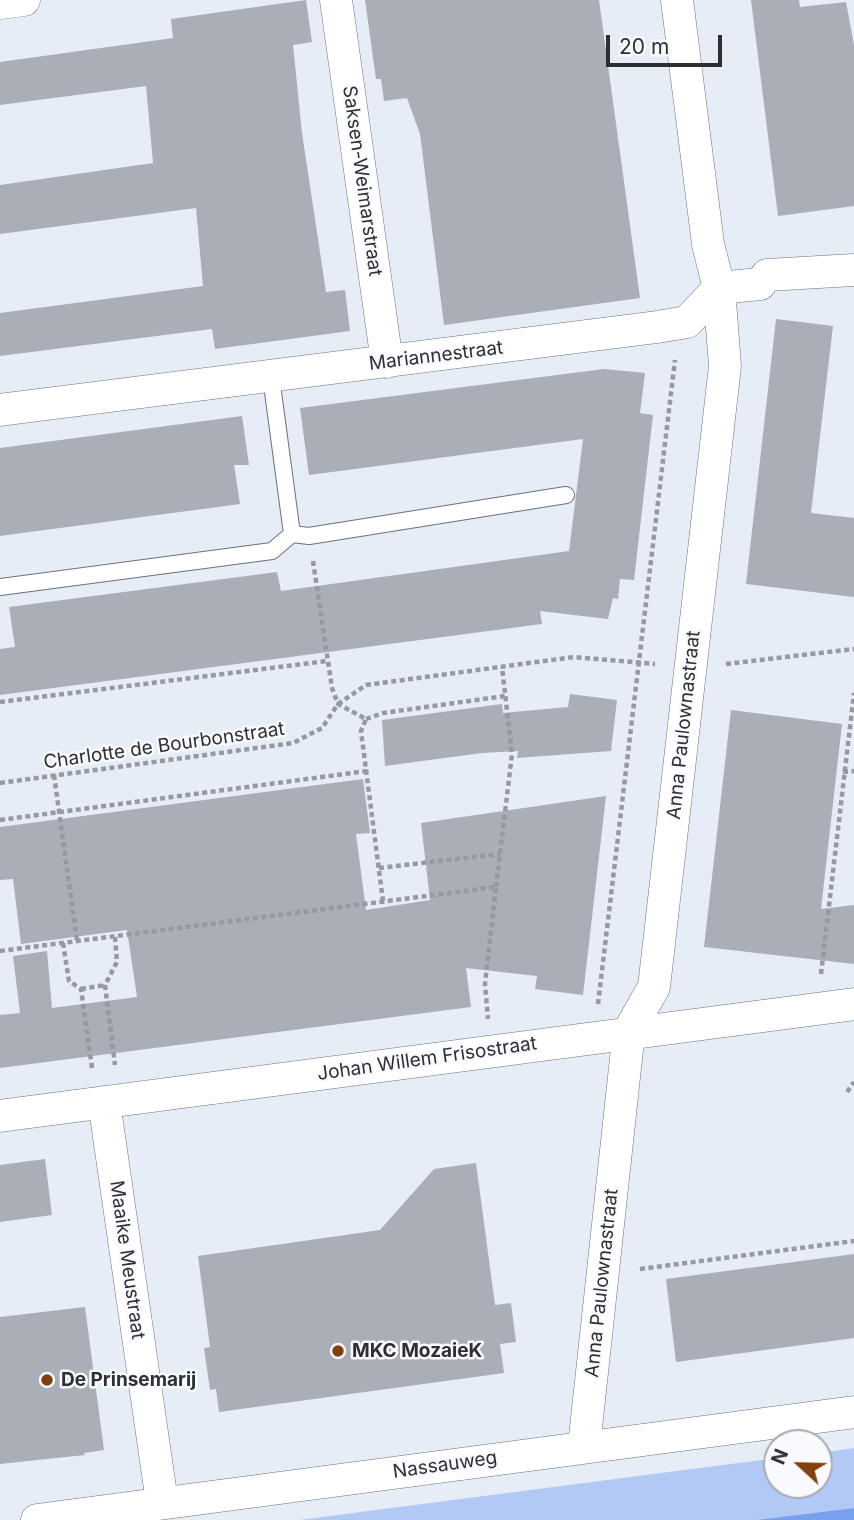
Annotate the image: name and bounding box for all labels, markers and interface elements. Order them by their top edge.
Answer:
scale bar [609,21,724,65]
text: 20 m [619,34,669,59]
street label: Saksen-Weimarstraat [337,84,387,278]
street label: Mariannestraat [368,336,504,376]
street label: Anna Paulownastraat [663,629,705,821]
street label: Charlotte de Bourbonstraat [42,718,286,774]
street label: Johan Willem Frisostraat [316,1032,538,1086]
street label: Maaike Meustraat [105,1179,149,1341]
street label: Anna Paulownastraat [581,1187,623,1379]
place label: MKC MozaieK [352,1340,482,1362]
marker: MKC MozaieK [330,1343,346,1359]
place label: De Prinsemarij [61,1369,196,1391]
marker: De Prinsemarij [39,1372,55,1388]
north arrow [763,1429,833,1499]
street label: Nassauweg [391,1446,499,1484]
text: N [767,1446,793,1468]

